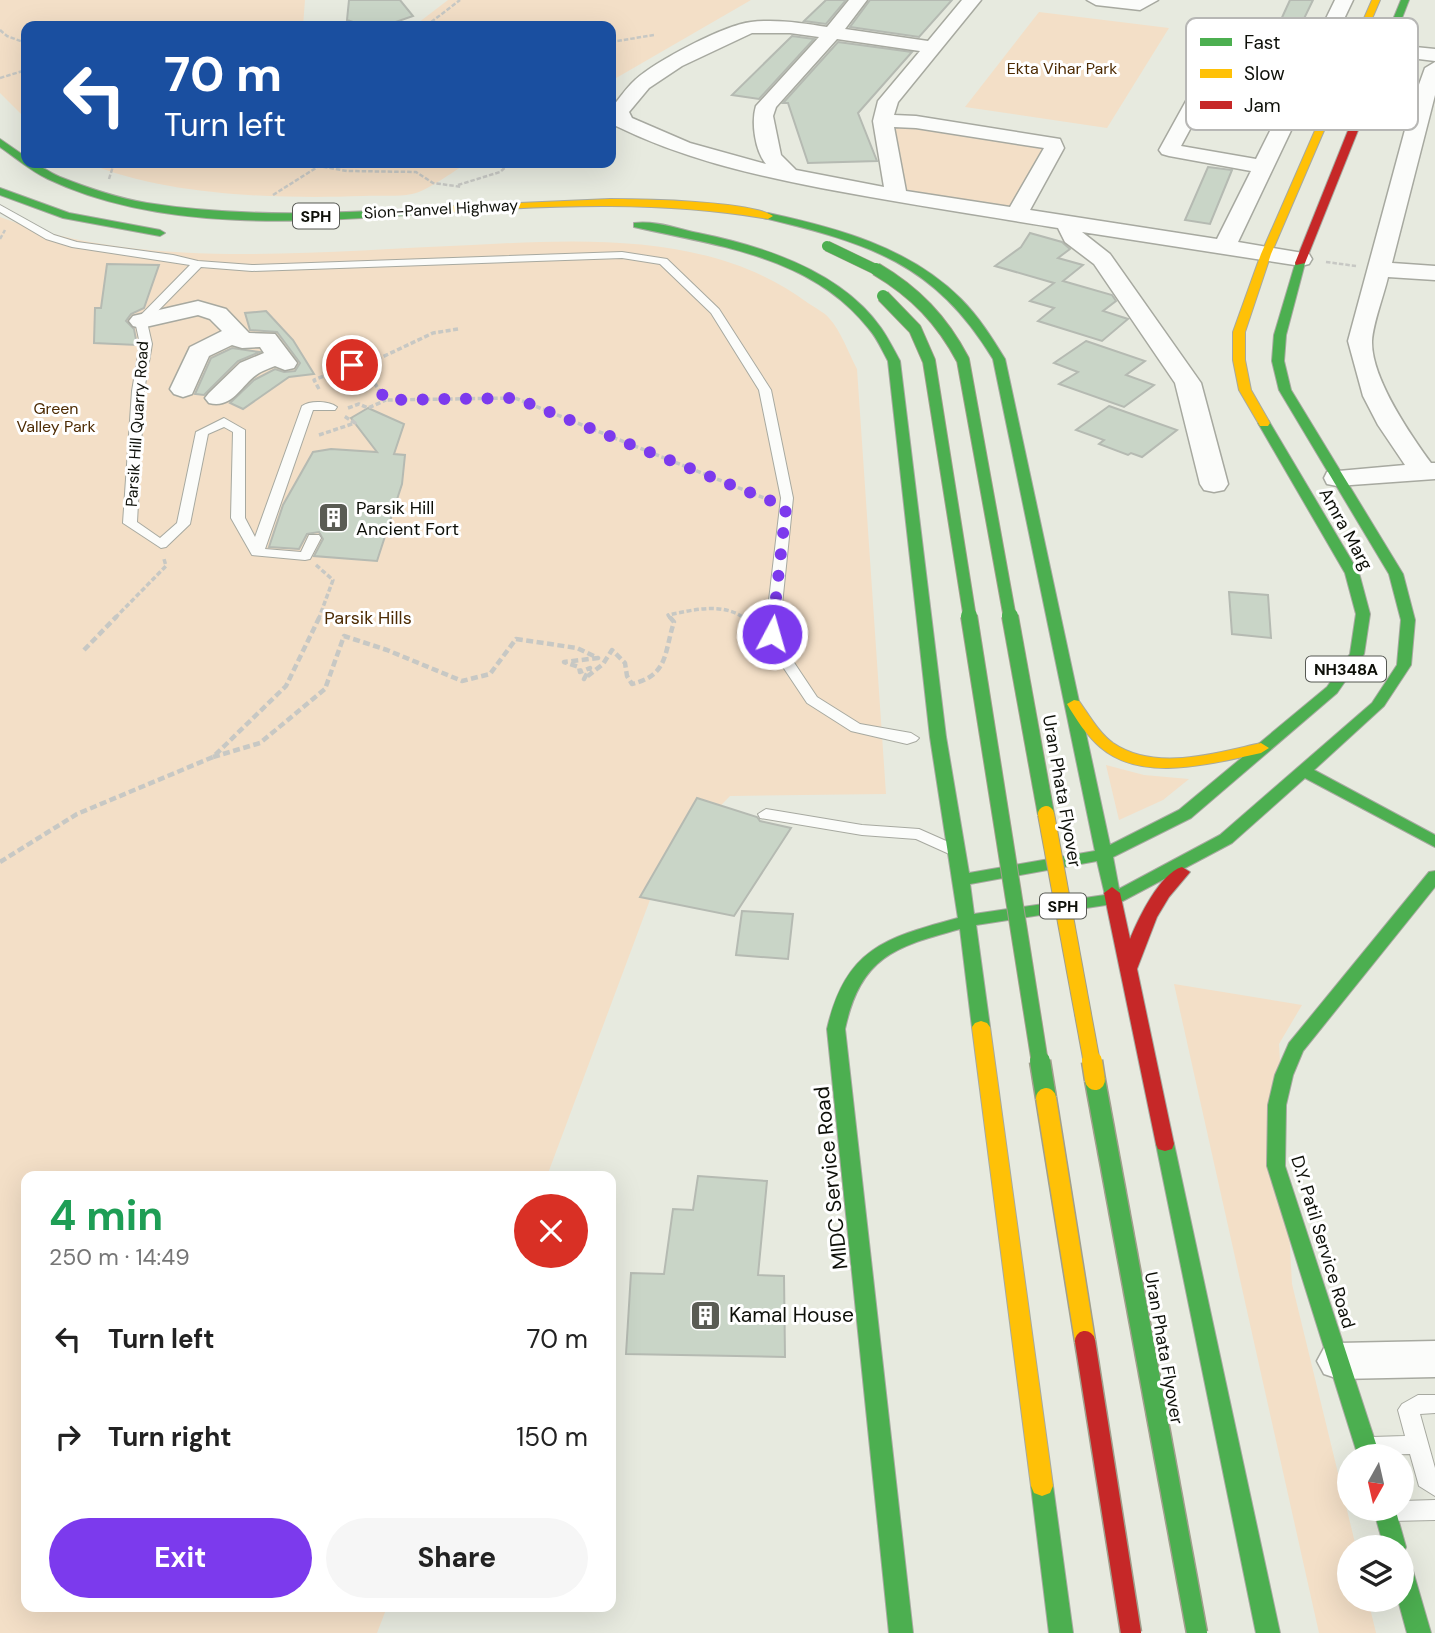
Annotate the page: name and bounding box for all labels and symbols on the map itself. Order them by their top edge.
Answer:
legend [1186,18,1418,130]
text: Fast [1244,30,1280,55]
park label: Ekta Vihar Park [1007,58,1117,79]
text: Slow [1244,61,1285,86]
text: Jam [1244,93,1281,118]
street label: Sion-Panvel Highway [363,194,519,224]
road number: SPH [293,204,339,229]
pin [322,335,382,395]
street label: Parsik Hill Quarry Road [121,340,153,508]
park label: Green Valley Park [16,398,96,437]
street label: Amra Marg [1314,484,1378,574]
place label: Parsik Hill Ancient Fort [356,496,459,541]
building icon: Parsik Hill Ancient Fort [316,501,350,535]
position arrow [735,597,809,671]
park label: Parsik Hills [324,606,412,630]
road number: NH348A [1306,656,1386,682]
street label: Uran Phata Flyover [1037,713,1087,869]
road number: SPH [1040,893,1086,918]
street label: MIDC Service Road [807,1085,855,1271]
street label: D.Y. Patil Service Road [1285,1153,1361,1331]
street label: Uran Phata Flyover [1139,1270,1189,1426]
building icon: Kamal House [689,1298,723,1332]
place label: Kamal House [729,1301,854,1329]
north arrow [1337,1444,1414,1521]

